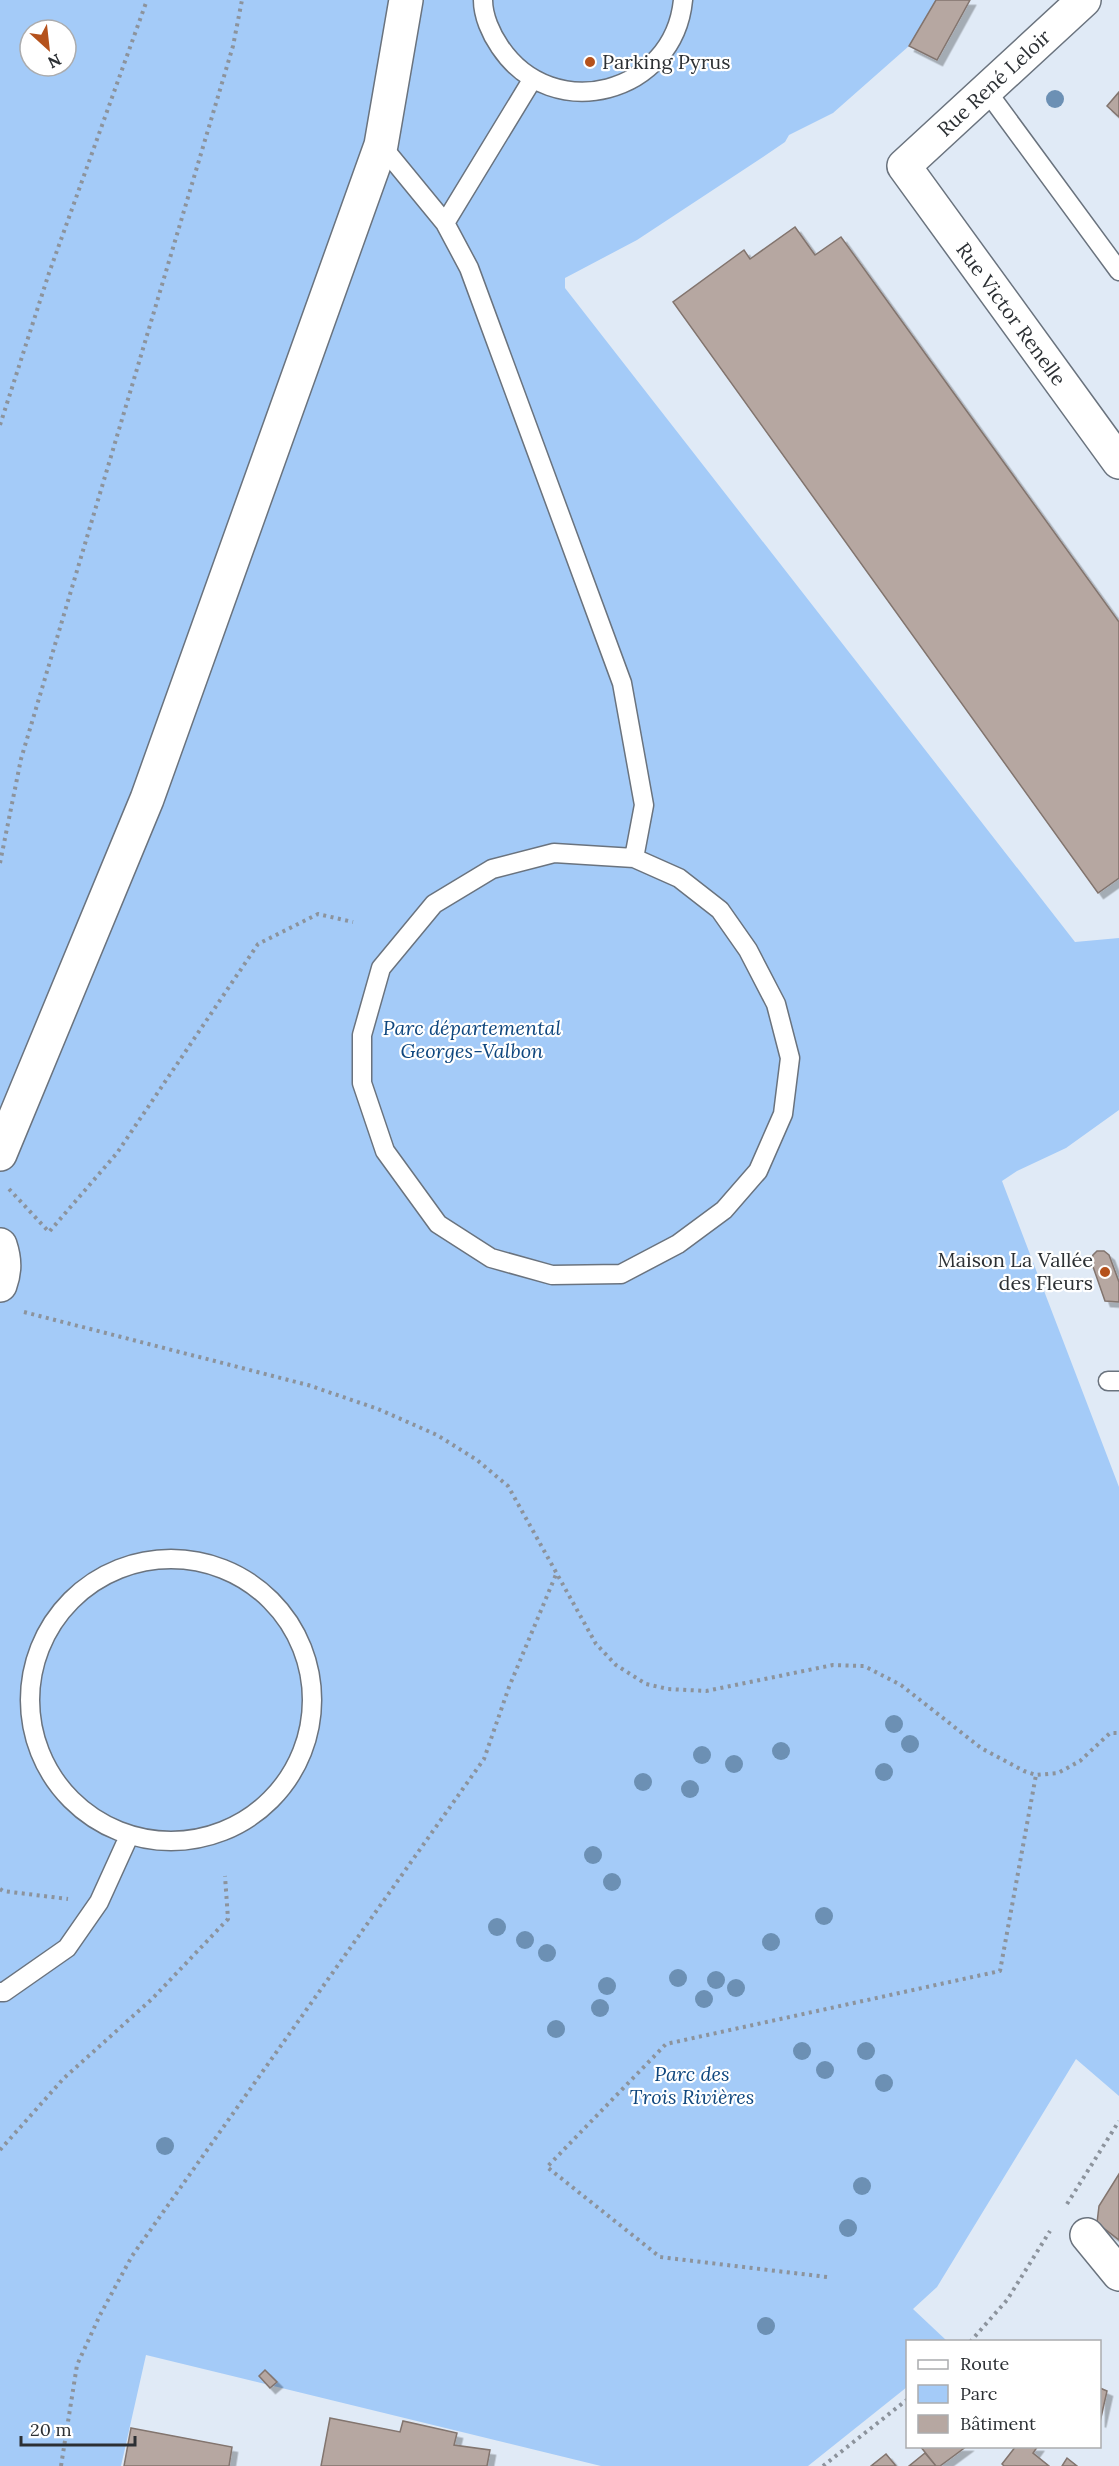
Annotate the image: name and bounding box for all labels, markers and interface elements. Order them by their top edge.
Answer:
north arrow [18,18,78,78]
street label: Rue René Leloir [932,24,1056,142]
place label: Parking Pyrus [602,49,731,74]
text: N [45,50,65,73]
marker: Parking Pyrus [583,55,597,69]
street label: Rue Victor Renelle [951,237,1072,390]
park label: Parc départemental Georges-Valbon [383,1015,562,1063]
place label: Maison La Vallée des Fleurs [937,1247,1093,1295]
marker: Maison La Vallée des Fleurs [1098,1265,1112,1279]
park label: Parc des Trois Rivières [630,2061,754,2109]
legend [906,2340,1101,2448]
text: Route [960,2352,1009,2375]
text: Parc [960,2382,997,2405]
scale bar [21,2409,135,2447]
text: Bâtiment [960,2412,1036,2435]
text: 20 m [30,2418,72,2441]

